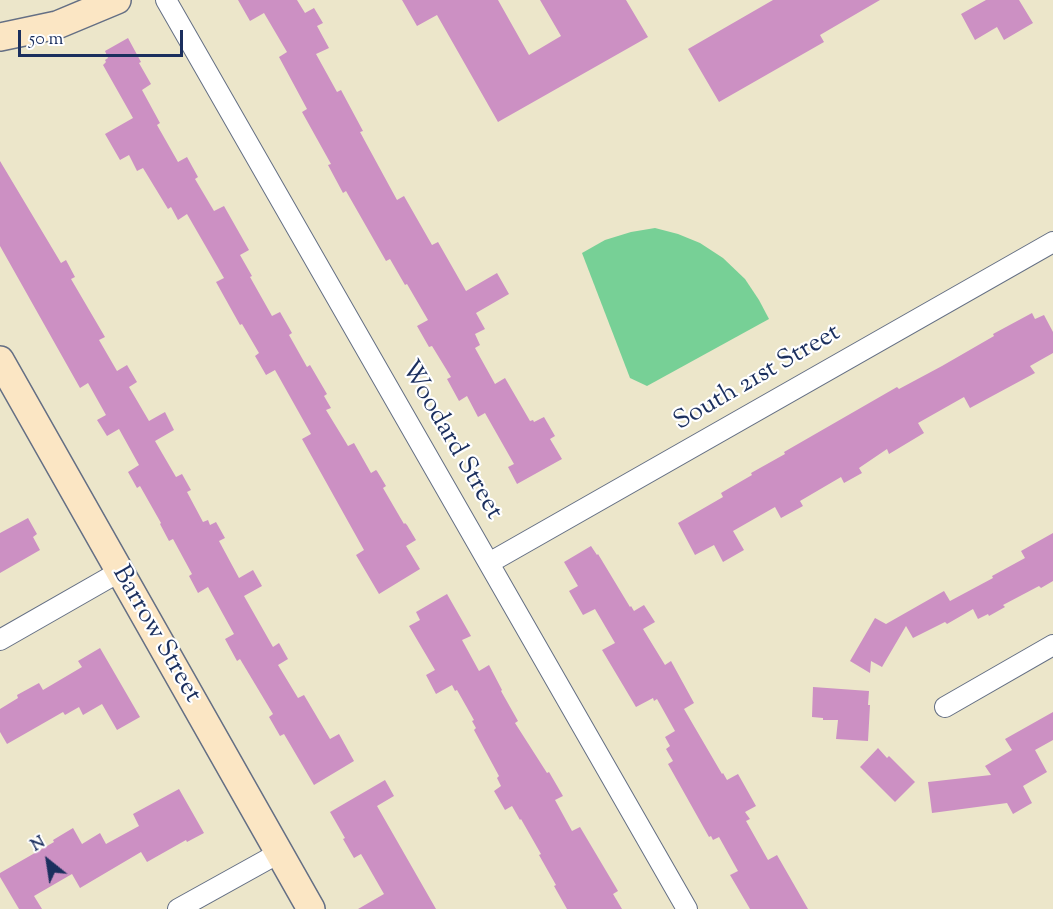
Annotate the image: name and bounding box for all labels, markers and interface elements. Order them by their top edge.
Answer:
scale bar [21,18,186,56]
text: 50 m [29,27,63,53]
street label: South 21st Street [669,319,847,439]
street label: Woodard Street [392,356,508,526]
street label: Barrow Street [103,561,207,709]
north arrow [18,831,78,891]
text: N [27,832,50,858]

